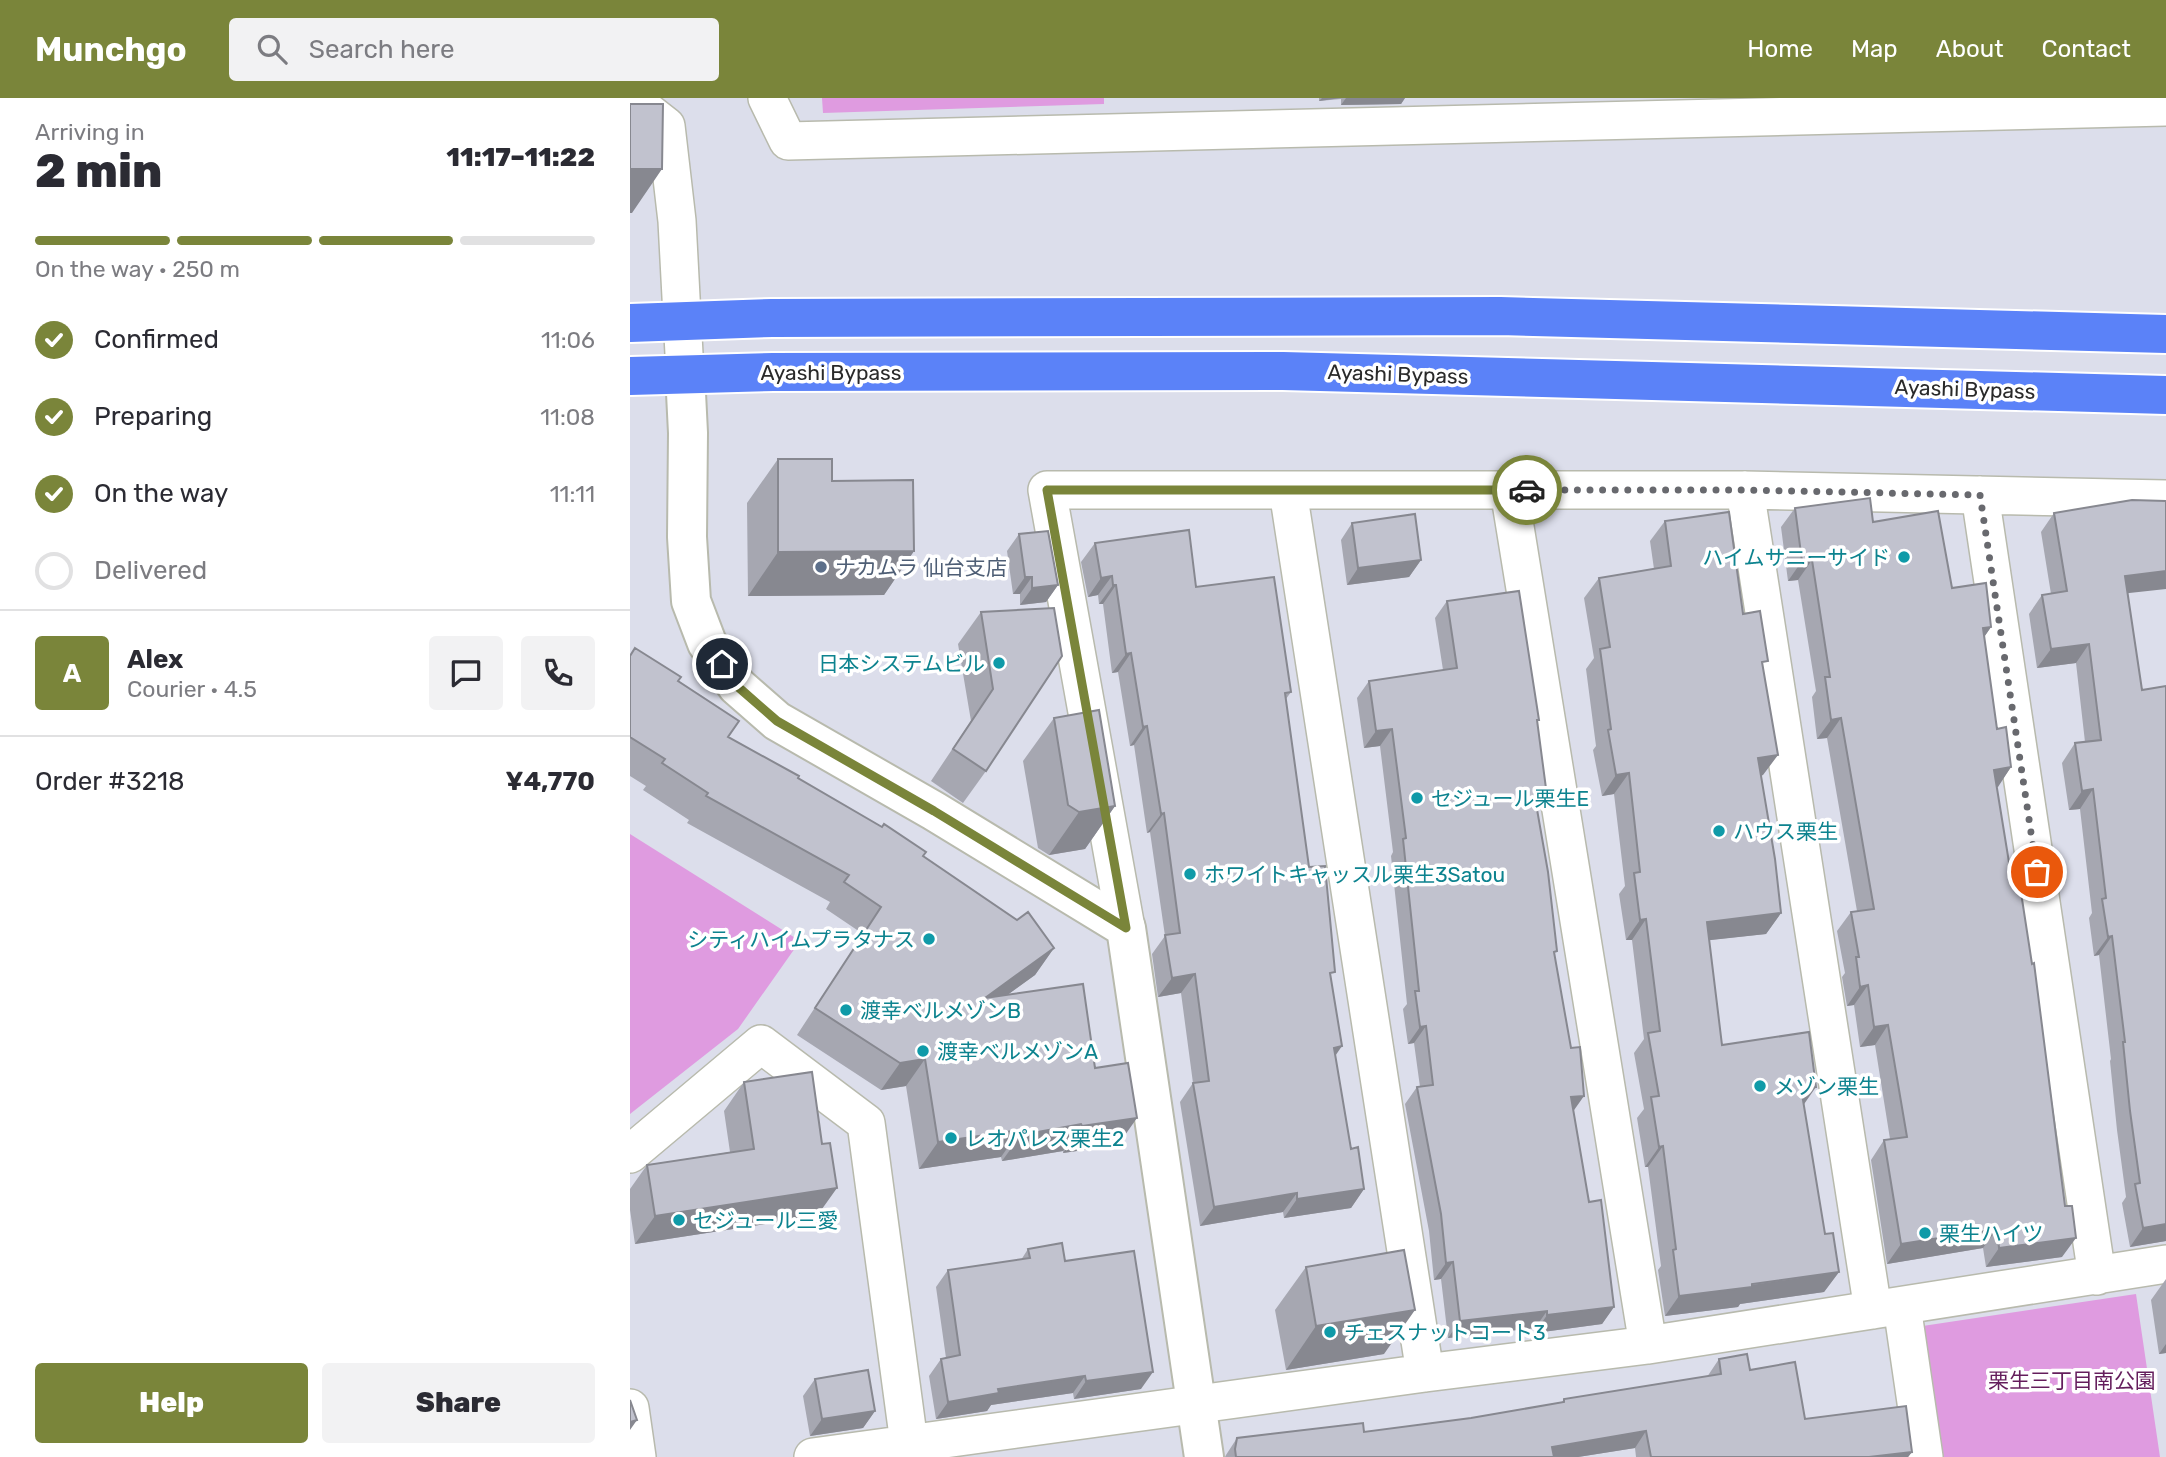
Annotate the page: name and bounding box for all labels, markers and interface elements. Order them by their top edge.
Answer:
search box [229,18,719,81]
text: Munchgo [35,30,187,69]
icon: search [253,30,291,68]
text: Search here [309,34,455,65]
text: Home [1747,35,1813,63]
text: Map [1851,35,1898,63]
text: About [1936,35,2004,63]
text: Contact [2042,35,2131,63]
text: Arriving in [35,118,145,146]
text: 11:17–11:22 [446,142,595,173]
text: 2 min [35,144,162,199]
text: On the way · 250 m [35,255,240,283]
icon: check [35,321,73,359]
text: Confirmed [94,324,219,355]
text: 11:06 [541,326,595,354]
street label: Ayashi Bypass [1327,359,1469,389]
street label: Ayashi Bypass [760,360,902,385]
street label: Ayashi Bypass [1894,374,2036,404]
icon: check [35,398,73,436]
text: Preparing [94,401,212,432]
text: 11:08 [540,403,595,431]
courier [1492,455,1562,525]
icon: car [1508,471,1546,509]
icon: check [35,475,73,513]
text: On the way [94,478,228,509]
text: 11:11 [550,480,595,508]
place label: ハイムサニーサイド [1702,545,1890,570]
marker: ハイムサニーサイド [1896,549,1912,565]
text: Delivered [94,555,207,586]
place label: ナカムラ 仙台支店 [835,555,1007,580]
marker: ナカムラ 仙台支店 [813,559,829,575]
pin [692,634,752,694]
button: chat [429,636,503,710]
button: phone [521,636,595,710]
text: Alex [127,644,183,675]
icon: home [703,645,741,683]
place label: 日本システムビル [818,651,985,676]
marker: 日本システムビル [991,655,1007,671]
text: A [63,658,81,689]
text: Courier · 4.5 [127,675,257,703]
text: Order #3218 [35,766,185,797]
text: ¥4,770 [506,766,595,797]
place label: セジュール栗生E [1431,786,1589,811]
marker: セジュール栗生E [1409,790,1425,806]
place label: ハウス栗生 [1733,819,1838,844]
marker: ハウス栗生 [1711,823,1727,839]
pin [2007,842,2067,902]
icon: bag [2018,853,2056,891]
place label: ホワイトキャッスル栗生3Satou [1204,862,1505,887]
marker: ホワイトキャッスル栗生3Satou [1182,866,1198,882]
place label: シティハイムプラタナス [687,927,915,952]
marker: シティハイムプラタナス [921,931,937,947]
place label: 渡幸ベルメゾンB [860,998,1021,1023]
marker: 渡幸ベルメゾンB [838,1002,854,1018]
place label: 渡幸ベルメゾンA [937,1039,1098,1064]
marker: 渡幸ベルメゾンA [915,1043,931,1059]
place label: メゾン栗生 [1774,1074,1879,1099]
marker: メゾン栗生 [1752,1078,1768,1094]
place label: レオパレス栗生2 [965,1126,1124,1151]
marker: レオパレス栗生2 [943,1130,959,1146]
place label: セジュール三愛 [693,1208,839,1233]
marker: セジュール三愛 [671,1212,687,1228]
place label: 栗生ハイツ [1939,1221,2044,1246]
marker: 栗生ハイツ [1917,1225,1933,1241]
place label: チェスナットコート3 [1344,1320,1546,1345]
marker: チェスナットコート3 [1322,1324,1338,1340]
button: Help [35,1363,308,1443]
button: Share [322,1363,595,1443]
park label: 栗生三丁目南公園 [1988,1368,2156,1393]

